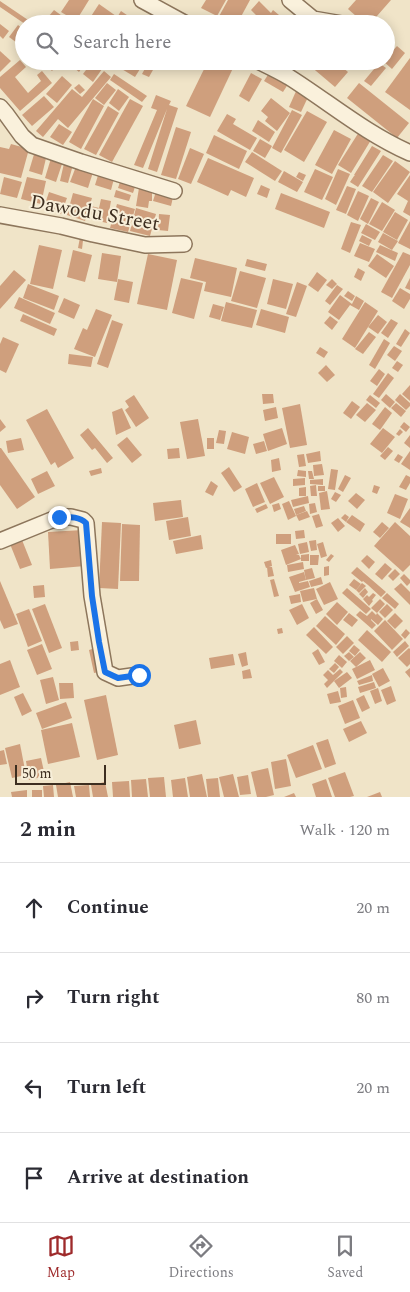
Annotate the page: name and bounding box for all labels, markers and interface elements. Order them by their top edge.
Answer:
search box [15,15,395,70]
text: Search here [73,28,172,57]
icon: search [33,29,61,57]
street label: Dawodu Street [28,187,162,239]
route end [48,506,71,529]
route start [128,664,151,687]
scale bar [15,762,106,785]
text: 50 m [22,763,52,784]
text: 2 min [20,814,76,846]
text: Walk · 120 m [299,818,390,842]
text: Continue [67,893,149,922]
icon: ahead [20,894,48,922]
text: 20 m [356,896,390,920]
text: Turn right [67,983,160,1012]
icon: right [20,984,48,1012]
text: 80 m [356,986,390,1010]
text: Turn left [67,1073,146,1102]
icon: left [20,1074,48,1102]
text: 20 m [356,1076,390,1100]
text: Arrive at destination [67,1163,249,1192]
icon: arrive [20,1164,48,1192]
tab: Map [47,1232,75,1283]
tab: Directions [168,1232,234,1283]
tab: Saved [327,1232,363,1283]

